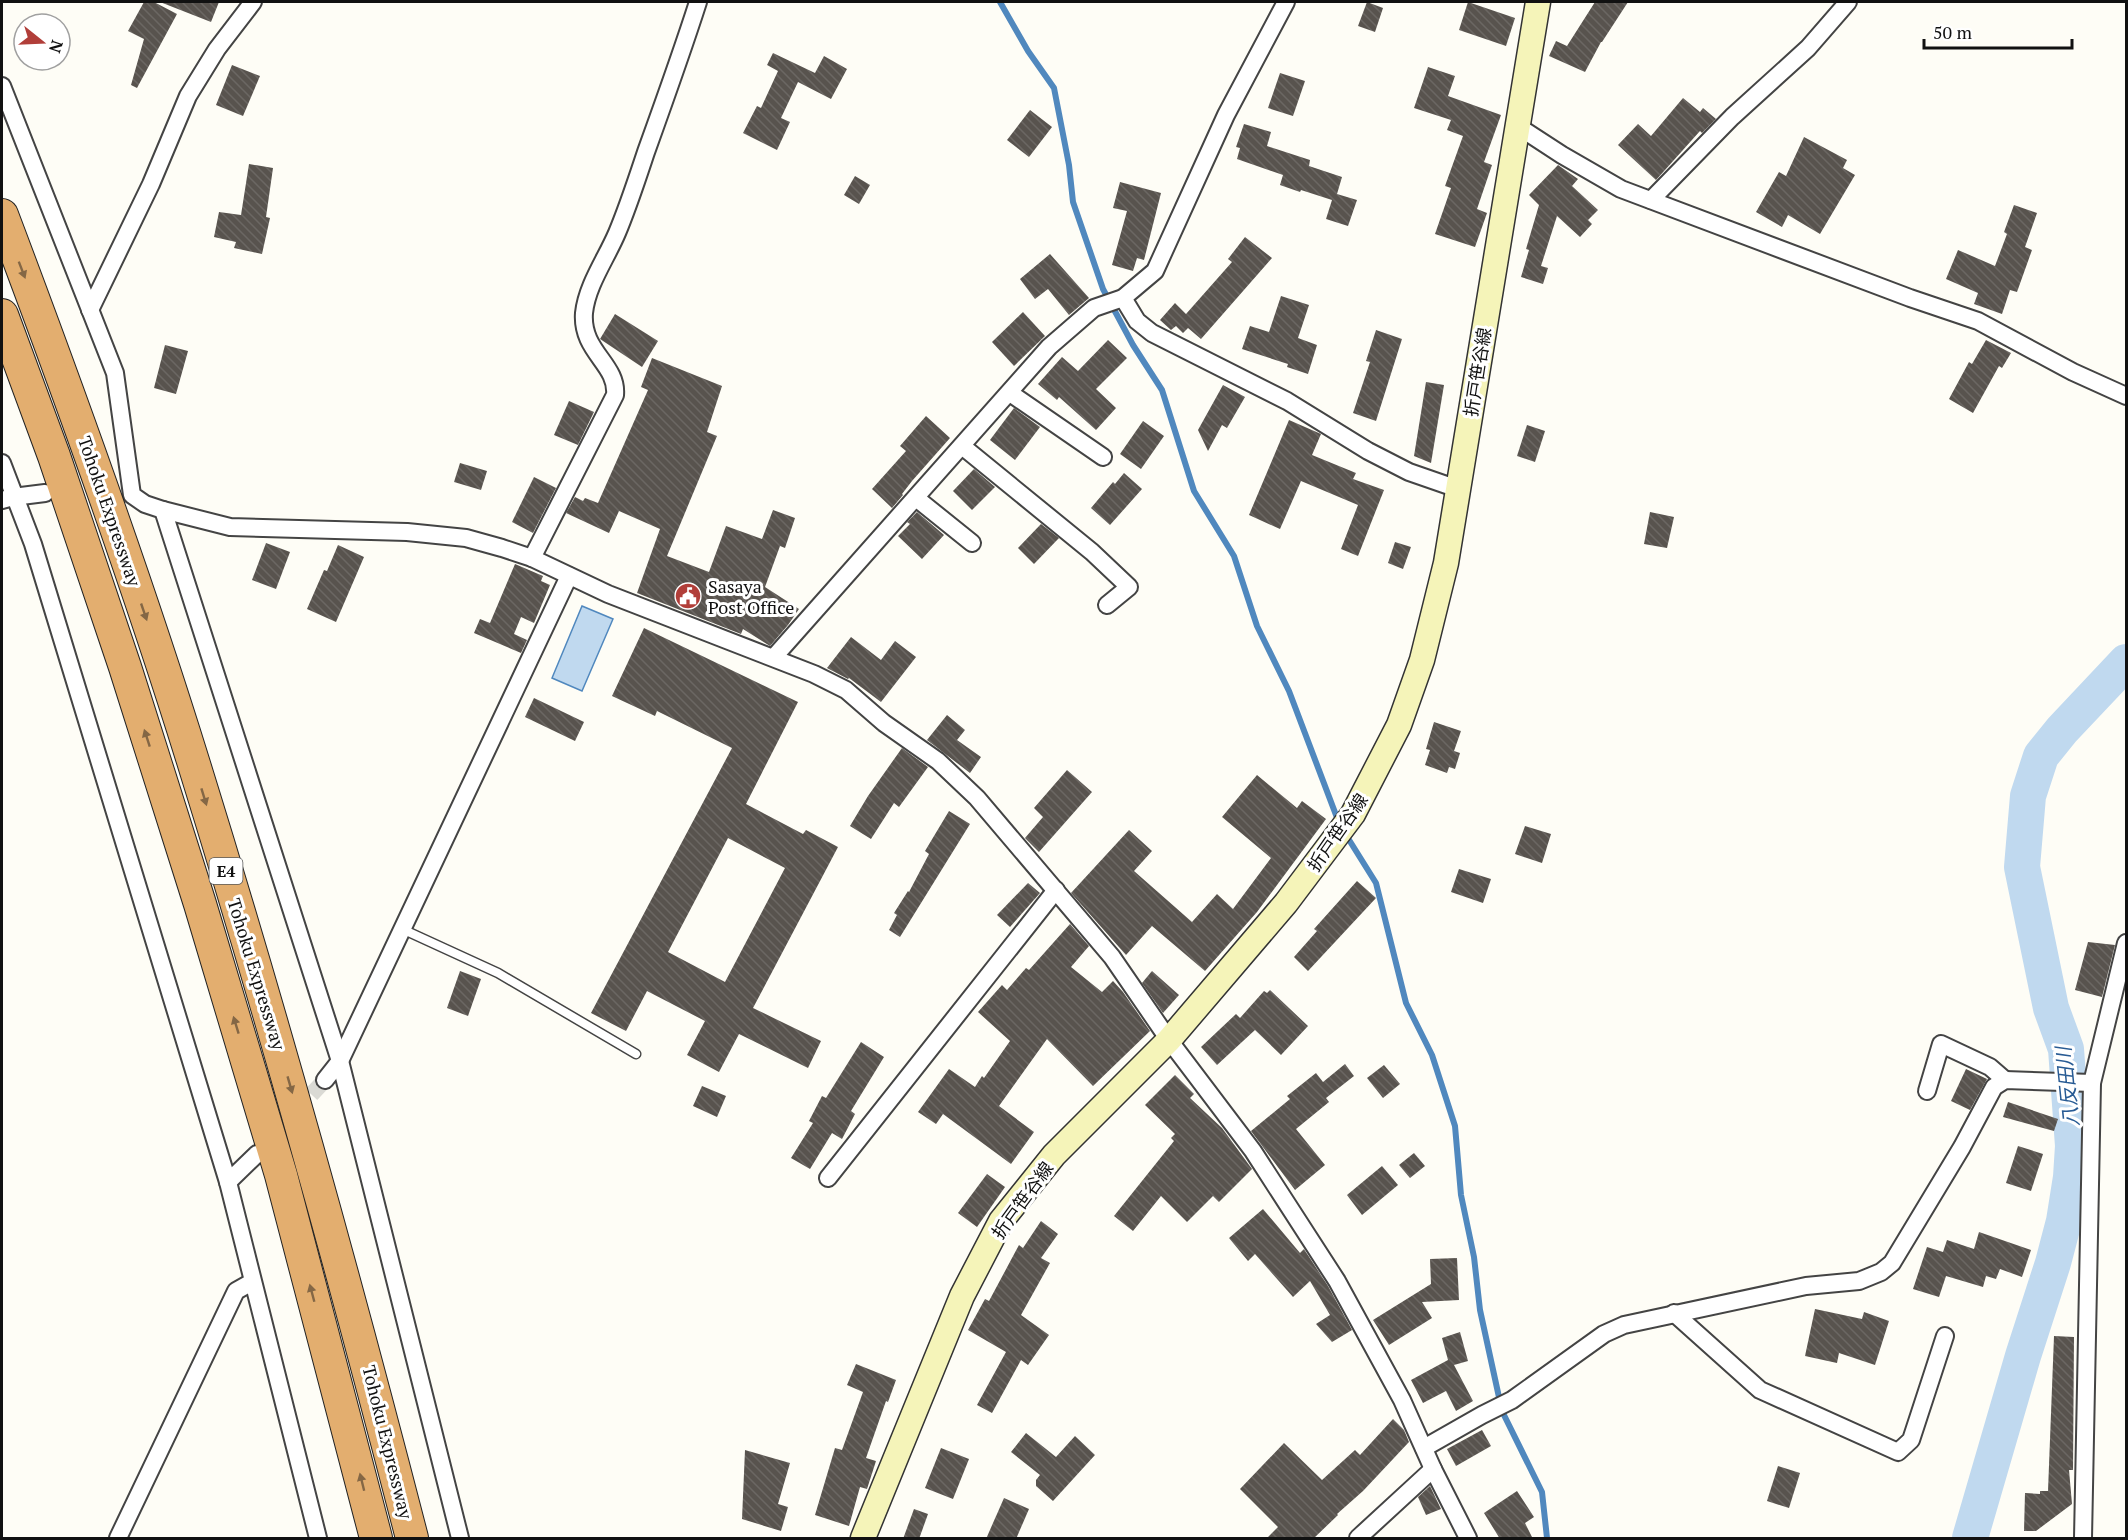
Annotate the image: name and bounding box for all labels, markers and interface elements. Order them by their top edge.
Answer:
north arrow [12,12,72,72]
scale bar [1924,12,2072,50]
text: 50 m [1933,20,1973,44]
text: N [44,37,69,56]
one-way arrow [18,261,28,279]
street label: 折戸笹谷線 [1458,326,1496,418]
street label: Tohoku Expressway [73,433,147,590]
place label: Sasaya Post Office [708,574,794,619]
public building icon: Sasaya Post Office [673,581,703,611]
one-way arrow [140,603,150,621]
one-way arrow [142,729,151,747]
one-way arrow [200,788,209,806]
street label: 折戸笹谷線 [1301,788,1373,876]
road number: E4 [210,858,242,884]
street label: Tohoku Expressway [223,895,292,1054]
one-way arrow [231,1016,240,1034]
water label: 八反田川 [2049,1044,2085,1128]
one-way arrow [285,1076,295,1094]
street label: 折戸笹谷線 [986,1157,1058,1243]
one-way arrow [307,1284,317,1302]
street label: Tohoku Expressway [357,1363,419,1522]
one-way arrow [356,1473,366,1491]

